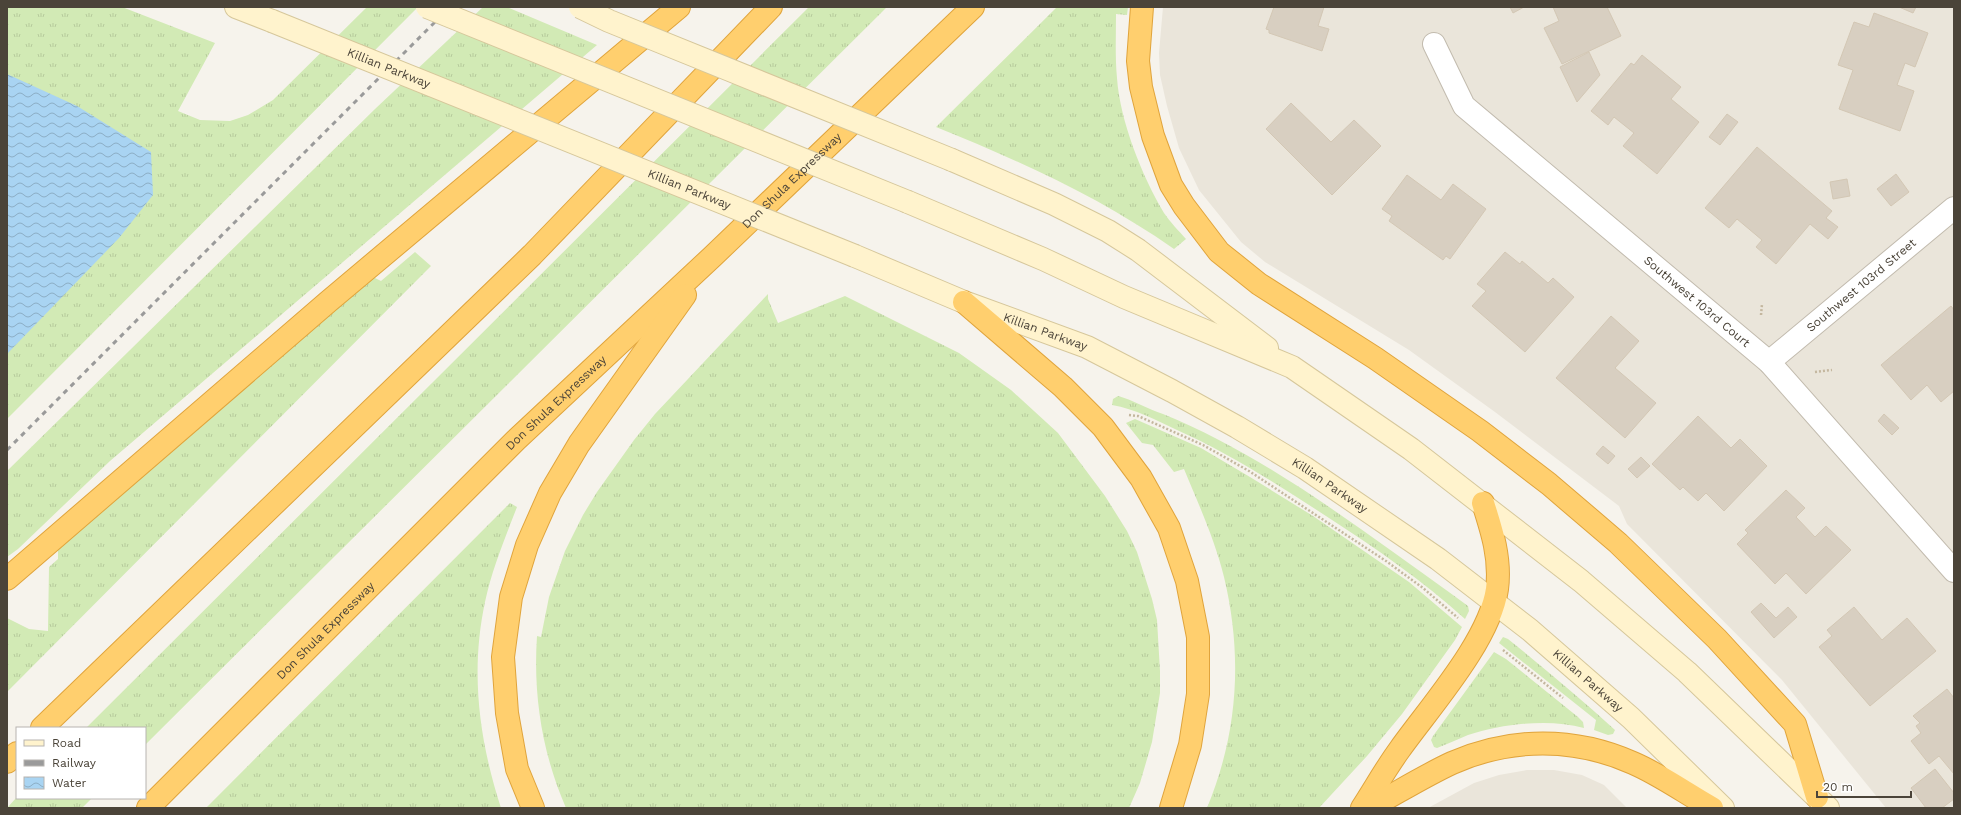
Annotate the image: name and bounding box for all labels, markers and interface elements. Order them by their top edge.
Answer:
street label: Killian Parkway [345,45,433,91]
street label: Don Shula Expressway [739,129,845,231]
street label: Killian Parkway [646,166,734,213]
street label: Southwest 103rd Street [1804,236,1919,335]
street label: Southwest 103rd Court [1641,253,1753,350]
street label: Killian Parkway [1002,310,1090,354]
street label: Don Shula Expressway [503,352,610,453]
street label: Killian Parkway [1289,455,1371,516]
street label: Don Shula Expressway [274,578,378,682]
street label: Killian Parkway [1550,646,1627,715]
legend [16,727,146,799]
text: Road [52,736,81,750]
text: Railway [52,756,97,770]
scale bar [1817,773,1911,799]
text: Water [52,776,87,790]
text: 20 m [1823,780,1853,794]

